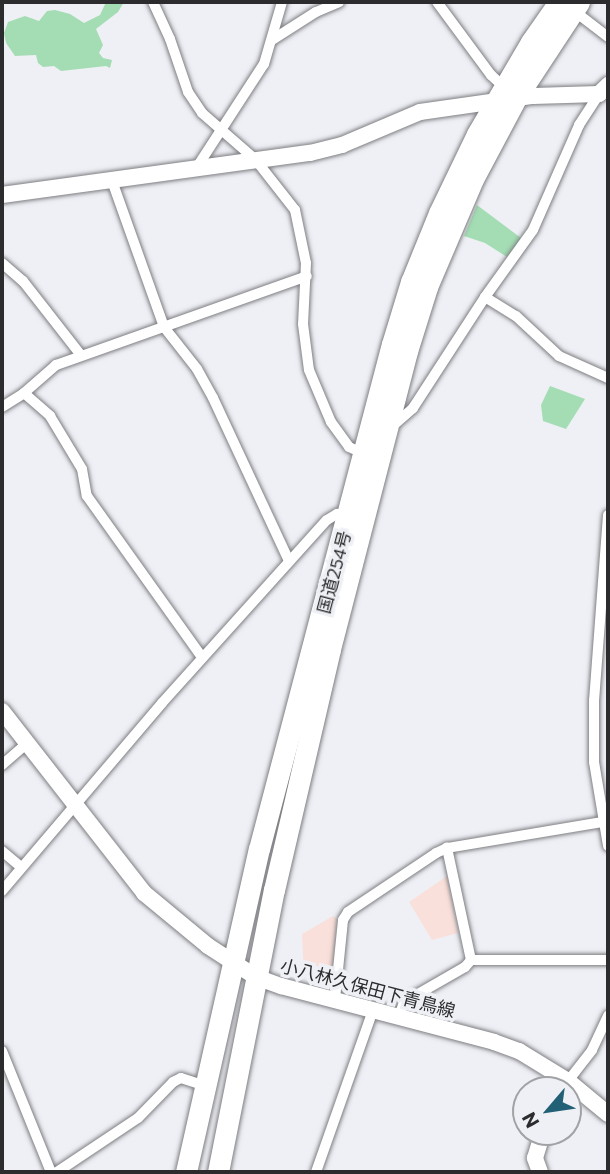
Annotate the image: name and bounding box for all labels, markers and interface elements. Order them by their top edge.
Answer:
street label: 国道254号 [313,528,355,616]
street label: 小八林久保田下青鳥線 [278,954,458,1022]
north arrow [512,1076,582,1146]
text: N [516,1109,543,1132]

